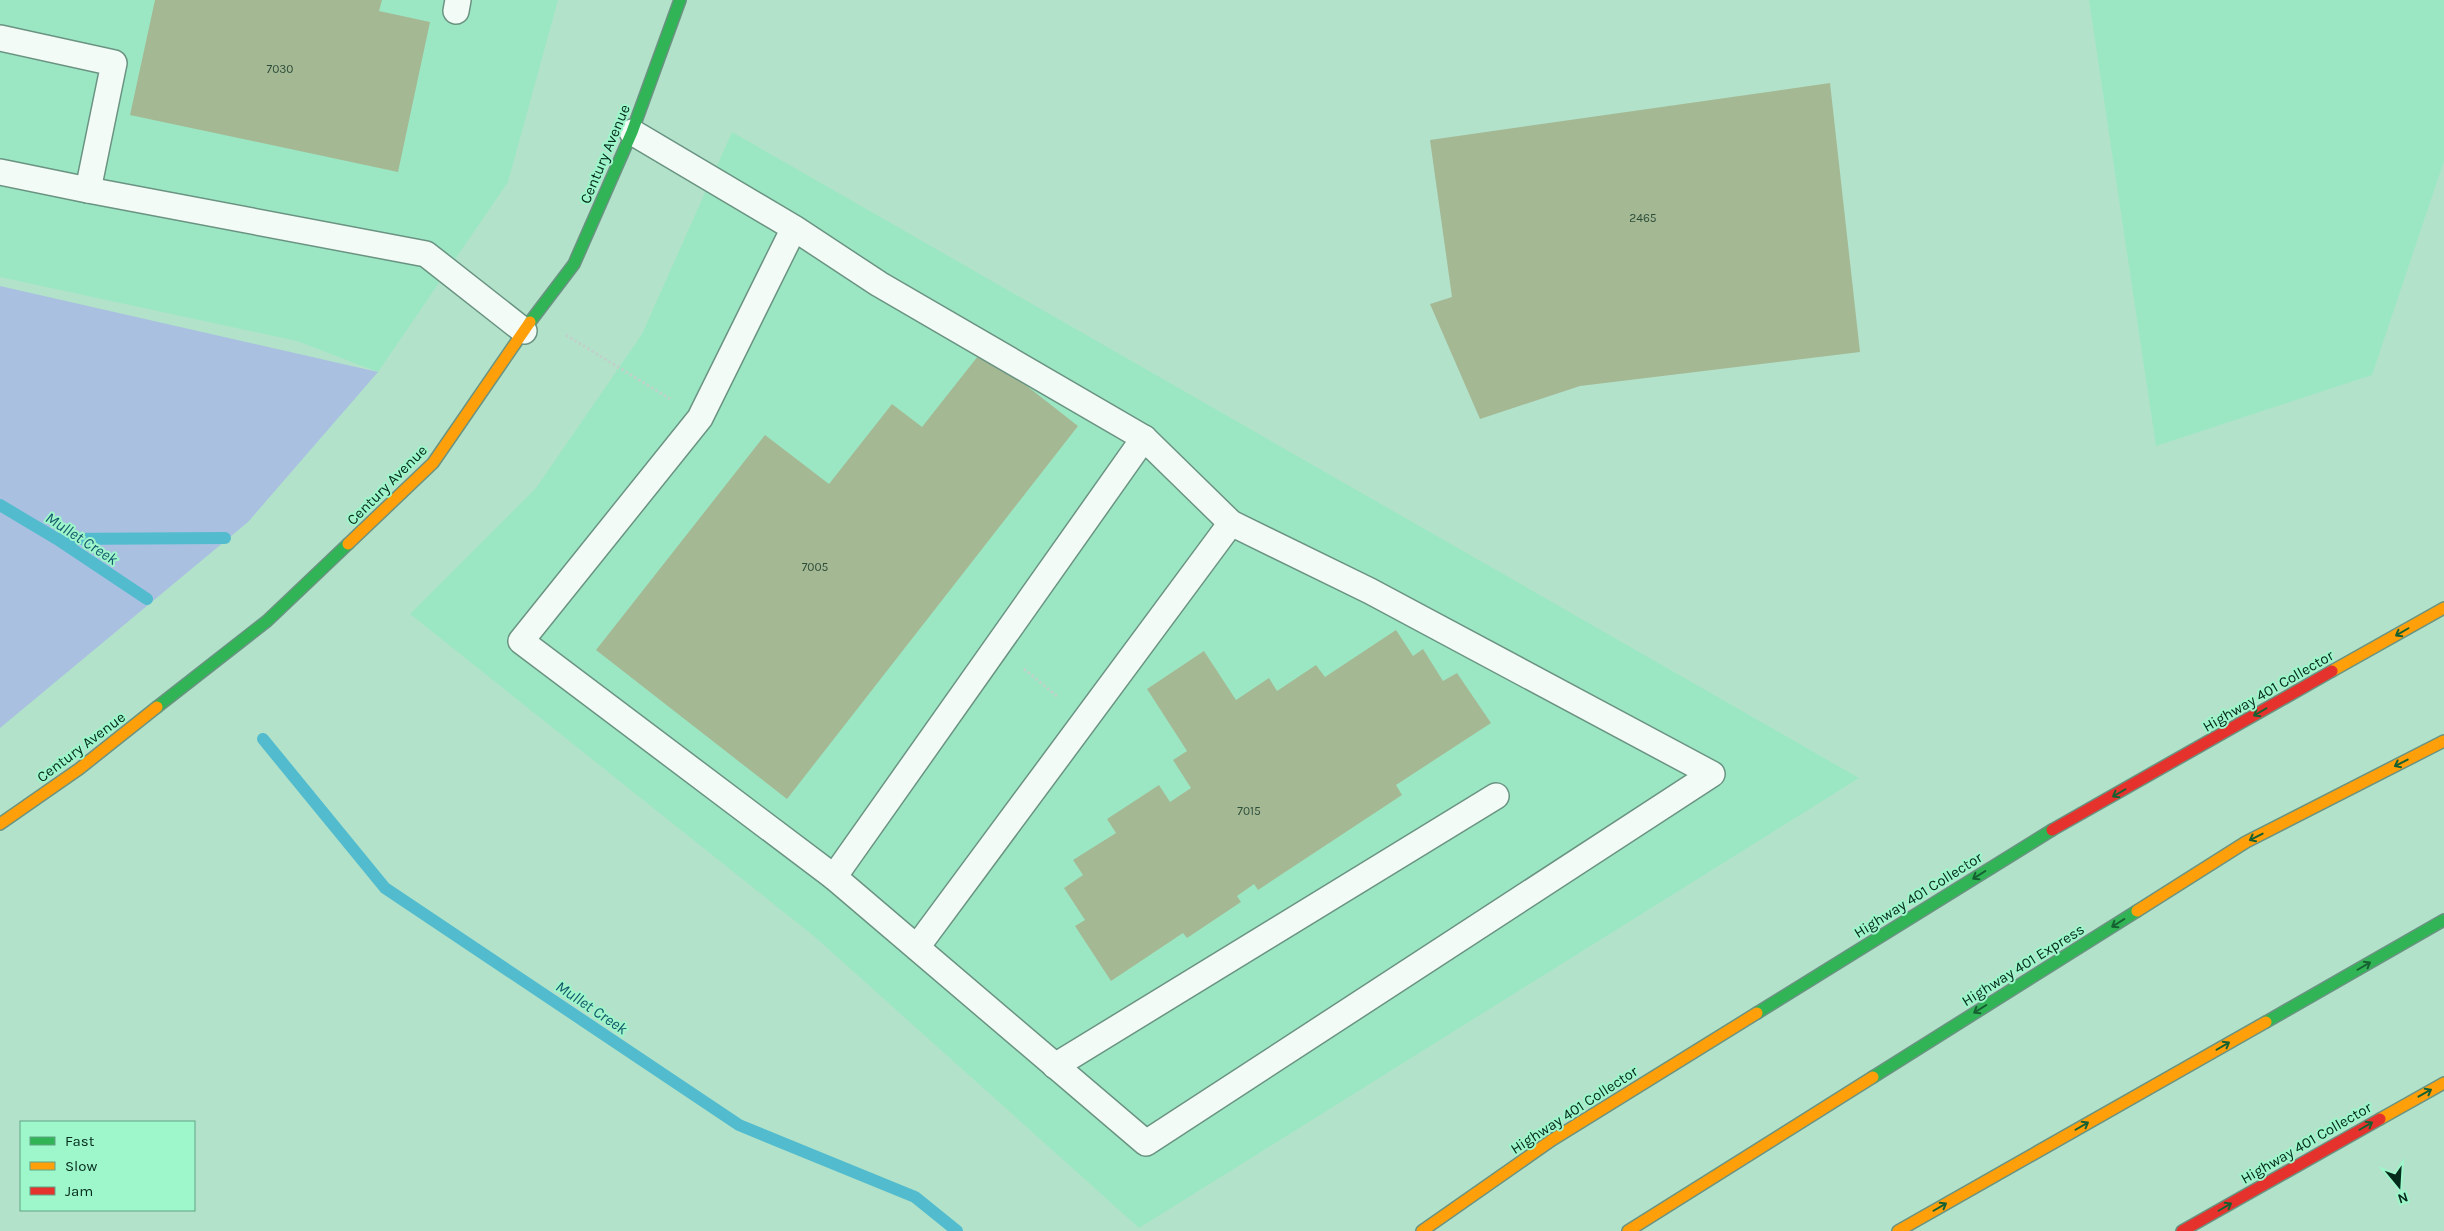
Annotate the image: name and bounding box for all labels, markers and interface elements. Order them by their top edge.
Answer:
house number: 7030 [267,62,293,76]
street label: Century Avenue [576,102,634,206]
house number: 2465 [1629,211,1657,225]
street label: Century Avenue [343,441,431,529]
water label: Mullet Creek [42,508,122,569]
house number: 7005 [802,560,829,574]
one-way arrow [2395,627,2409,637]
street label: Highway 401 Collector [2199,646,2337,736]
street label: Century Avenue [33,708,129,786]
one-way arrow [2254,708,2268,718]
one-way arrow [2393,758,2408,768]
one-way arrow [2113,788,2127,798]
house number: 7015 [1237,804,1261,818]
one-way arrow [2249,833,2264,842]
street label: Highway 401 Collector [1850,848,1986,942]
one-way arrow [1973,871,1987,881]
one-way arrow [2111,918,2125,928]
street label: Highway 401 Express [1958,920,2088,1010]
one-way arrow [2356,960,2371,970]
water label: Mullet Creek [552,976,632,1039]
one-way arrow [1974,1005,1988,1015]
one-way arrow [2215,1041,2230,1051]
street label: Highway 401 Collector [1507,1062,1641,1158]
one-way arrow [2418,1088,2433,1098]
street label: Highway 401 Collector [2237,1098,2375,1188]
legend [20,1121,195,1211]
one-way arrow [2074,1121,2088,1131]
one-way arrow [2358,1121,2372,1131]
text: Fast [65,1132,95,1150]
text: Slow [65,1157,97,1175]
north arrow [2374,1161,2424,1211]
text: Jam [65,1182,93,1200]
text: N [2395,1188,2410,1208]
one-way arrow [1933,1202,1948,1212]
one-way arrow [2217,1202,2232,1212]

